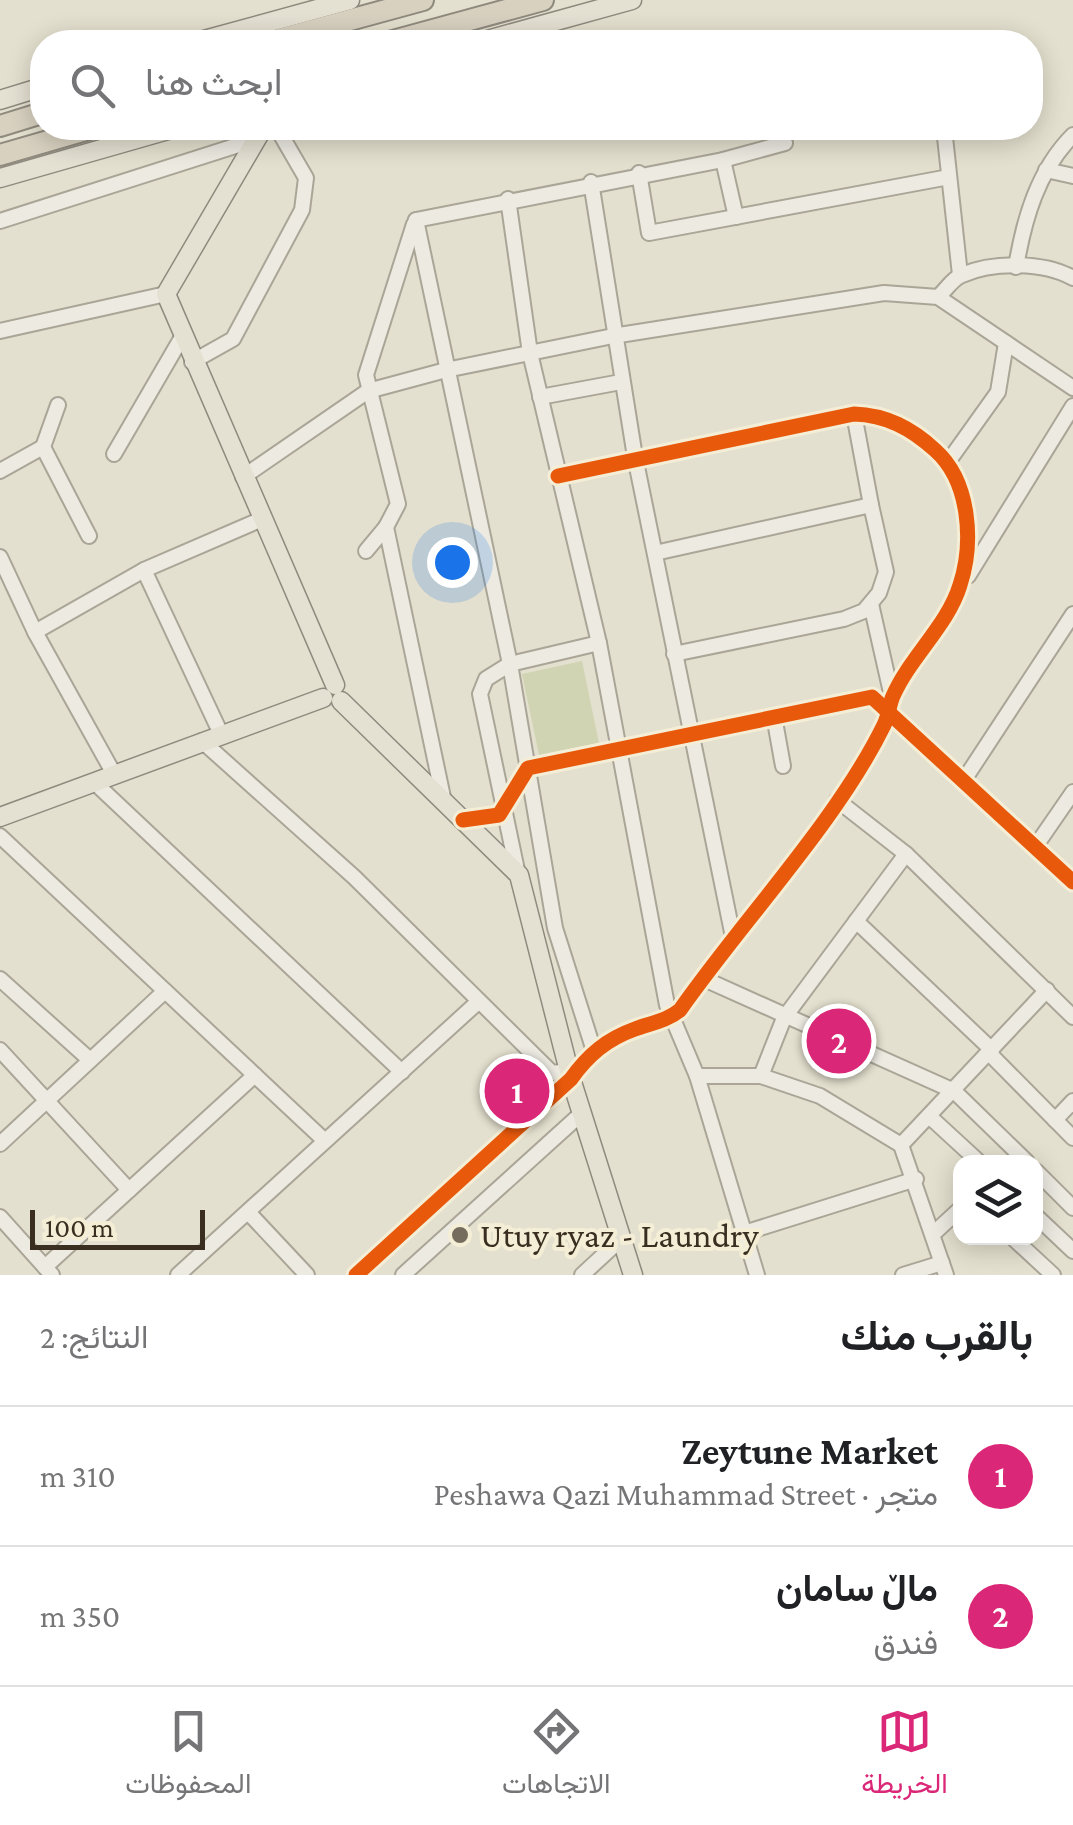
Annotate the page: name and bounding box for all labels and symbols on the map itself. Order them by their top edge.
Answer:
your location [427,537,478,588]
pin: 2 [806,1004,872,1078]
pin: 1 [484,1054,550,1128]
scale bar [30,1205,205,1250]
place label: Utuy ryaz - Laundry [480,1216,760,1255]
marker: Utuy ryaz - Laundry [449,1224,471,1246]

